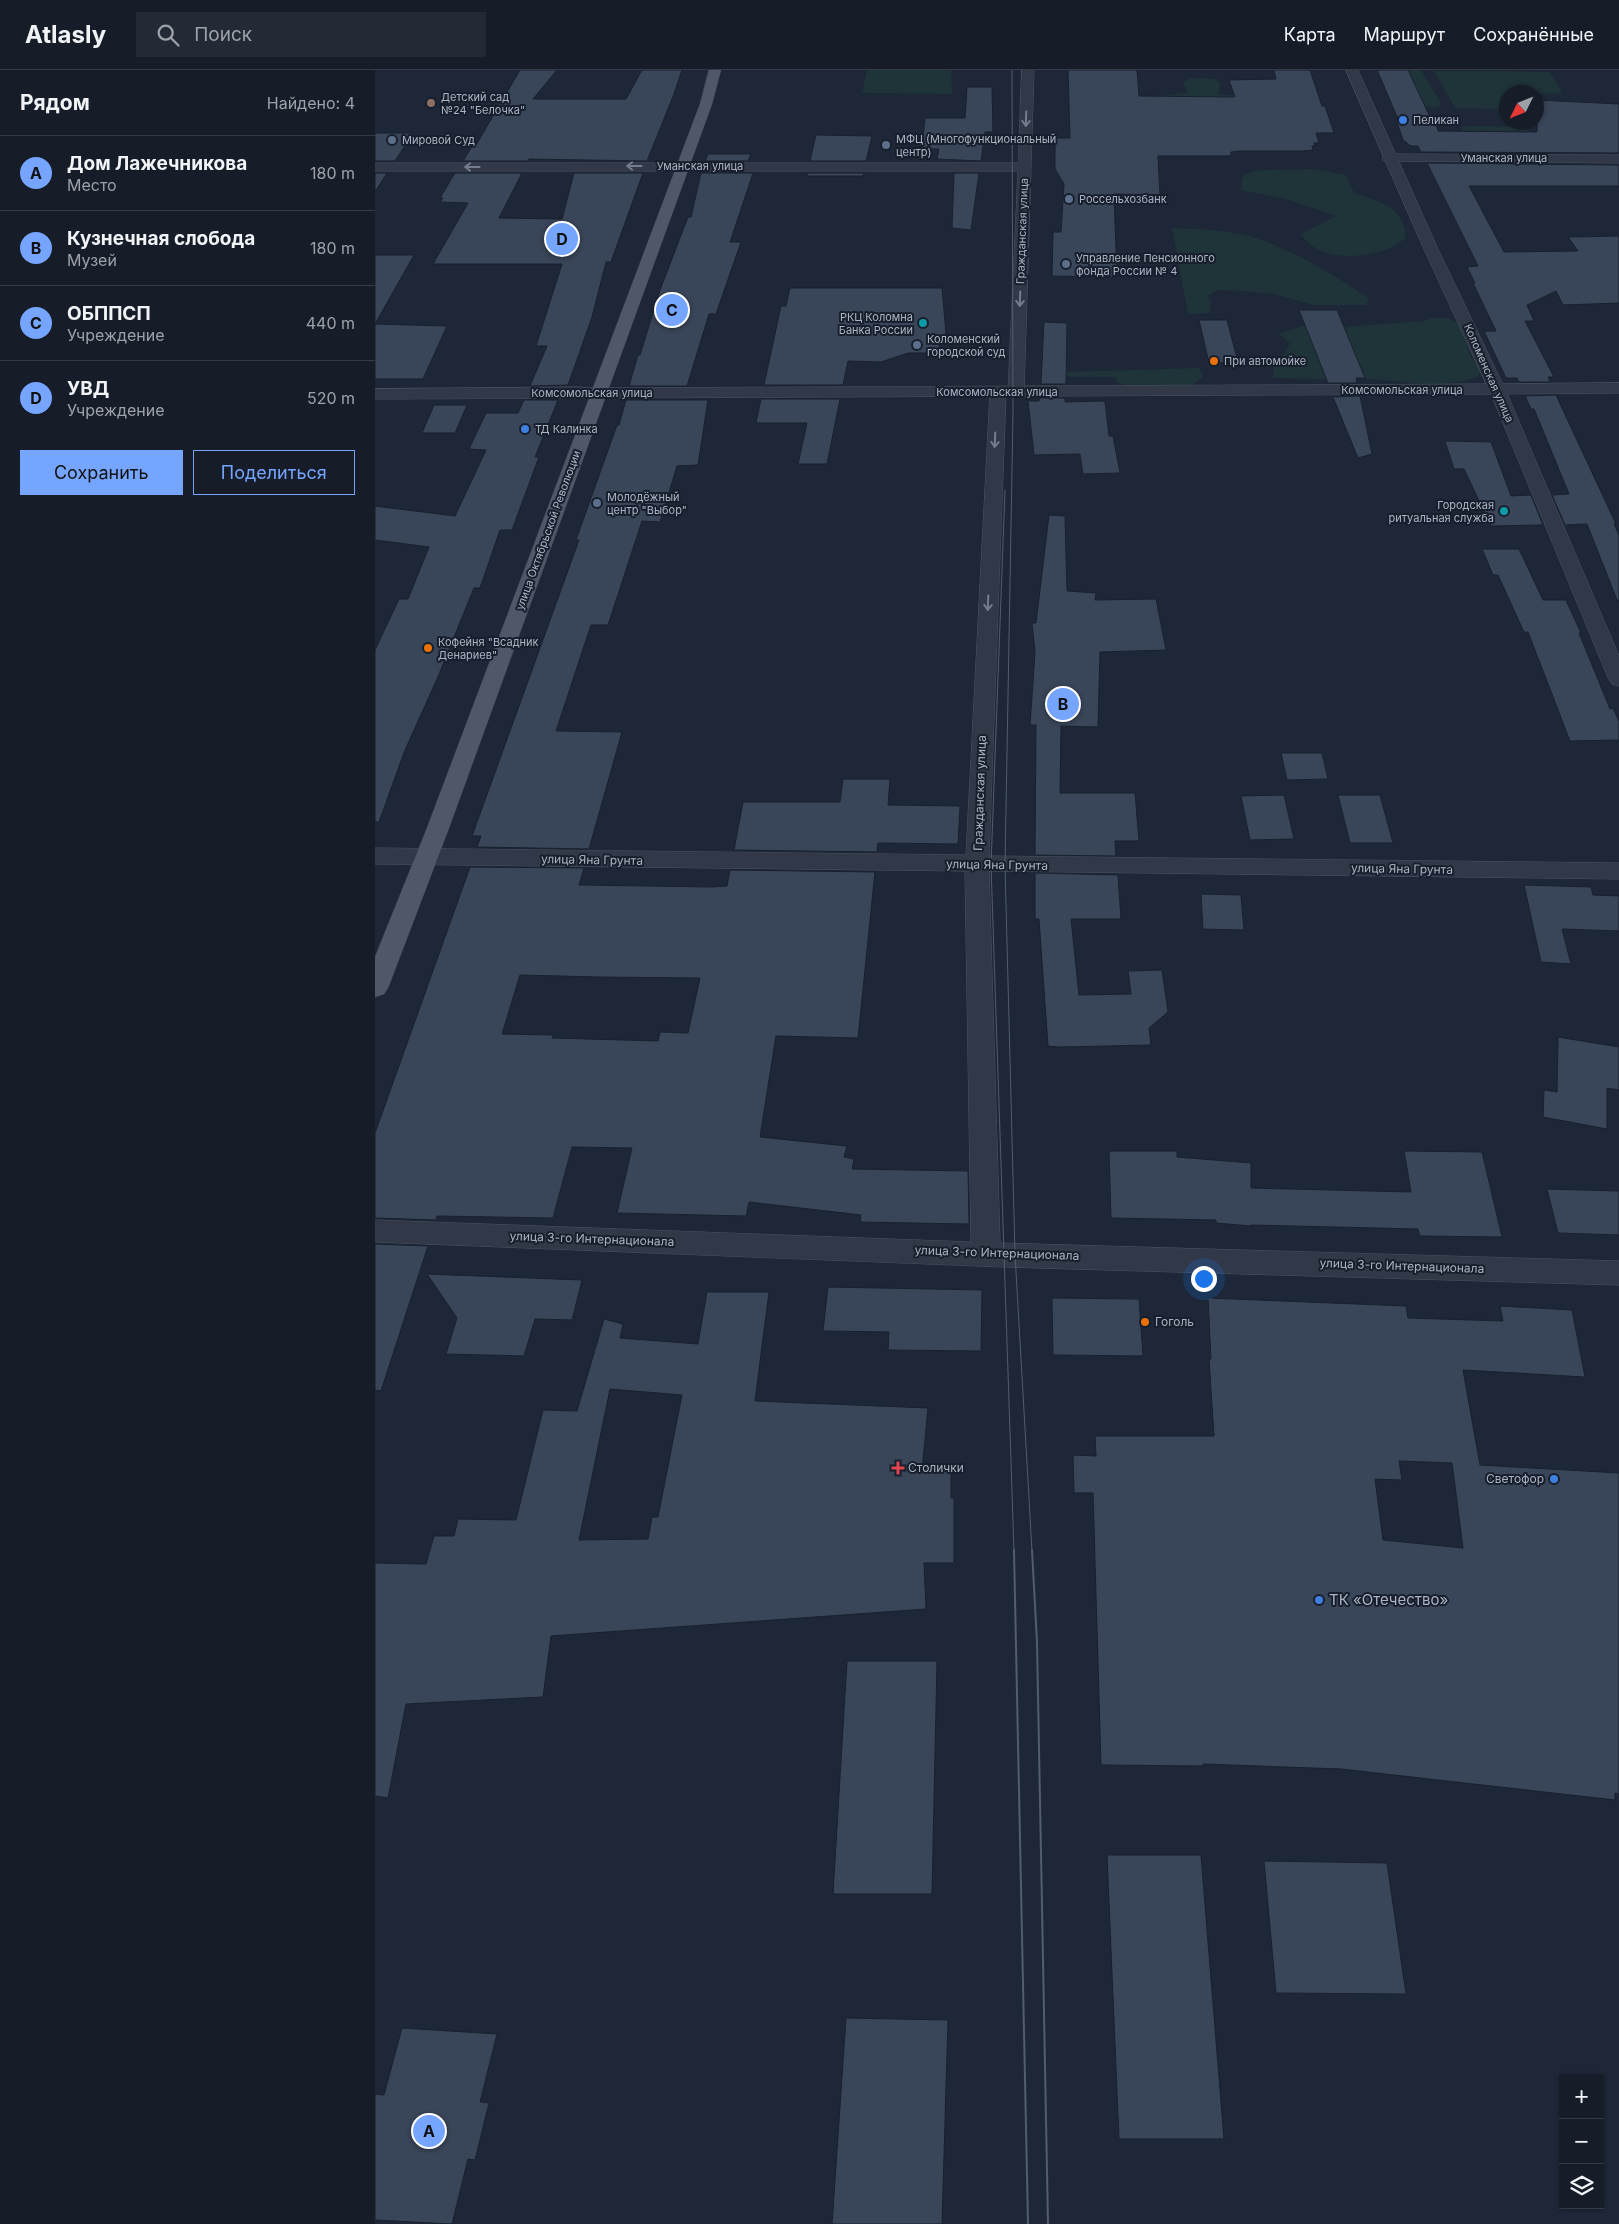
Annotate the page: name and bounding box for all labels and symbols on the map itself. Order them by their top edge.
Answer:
north arrow [1499,85,1544,130]
place label: Детский сад №24 "Белочка" [441,90,525,117]
marker: Детский сад №24 "Белочка" [425,97,437,109]
one-way arrow [1022,110,1031,126]
place label: Пеликан [1413,113,1459,127]
marker: Пеликан [1397,114,1409,126]
place label: МФЦ (Многофункциональный центр) [896,132,1056,159]
place label: Мировой Суд [402,133,475,147]
marker: Мировой Суд [386,134,398,146]
marker: МФЦ (Многофункциональный центр) [880,139,892,151]
street label: Уманская улица [1461,151,1547,165]
street label: Уманская улица [657,159,743,173]
one-way arrow [627,161,643,171]
one-way arrow [464,162,480,172]
street label: Гражданская улица [1013,178,1031,284]
place label: Россельхозбанк [1079,192,1167,206]
marker: Россельхозбанк [1063,193,1075,205]
pin: D [546,220,578,258]
place label: Управление Пенсионного фонда России № 4 [1076,251,1215,278]
marker: Управление Пенсионного фонда России № 4 [1060,258,1072,270]
one-way arrow [1015,290,1024,306]
pin: C [656,291,688,329]
place label: РКЦ Коломна Банка России [839,310,913,337]
marker: РКЦ Коломна Банка России [917,317,929,329]
street label: Коломенская улица [1461,321,1517,425]
place label: Коломенский городской суд [927,332,1005,359]
marker: Коломенский городской суд [911,339,923,351]
place label: При автомойке [1224,354,1306,368]
marker: При автомойке [1208,355,1220,367]
street label: Комсомольская улица [1341,383,1463,397]
street label: Комсомольская улица [936,385,1058,399]
street label: Комсомольская улица [531,386,653,400]
place label: ТД Калинка [535,422,598,436]
marker: ТД Калинка [519,423,531,435]
one-way arrow [991,432,1000,448]
street label: улица Октябрьской Революции [513,448,583,612]
place label: Молодёжный центр "Выбор" [607,490,687,517]
marker: Молодёжный центр "Выбор" [591,497,603,509]
place label: Городская ритуальная служба [1389,498,1494,525]
marker: Городская ритуальная служба [1498,505,1510,517]
one-way arrow [984,594,993,610]
place label: Кофейня "Всадник Денариев" [438,635,539,662]
marker: Кофейня "Всадник Денариев" [422,642,434,654]
pin: B [1047,685,1079,723]
street label: Гражданская улица [970,735,989,851]
street label: улица Яна Грунта [541,851,643,868]
street label: улица Яна Грунта [946,856,1048,873]
street label: улица Яна Грунта [1351,860,1453,877]
street label: улица 3-го Интернационала [509,1228,675,1249]
street label: улица 3-го Интернационала [914,1242,1080,1263]
street label: улица 3-го Интернационала [1319,1255,1485,1276]
your location [1191,1266,1217,1292]
place label: Гоголь [1155,1314,1194,1329]
marker: Гоголь [1139,1316,1151,1328]
place label: Столички [908,1460,964,1475]
marker: Столички [892,1462,904,1474]
place label: Светофор [1486,1471,1544,1486]
marker: Светофор [1548,1473,1560,1485]
place label: ТК «Отечество» [1329,1590,1448,1609]
marker: ТК «Отечество» [1313,1594,1325,1606]
pin: A [413,2112,445,2150]

